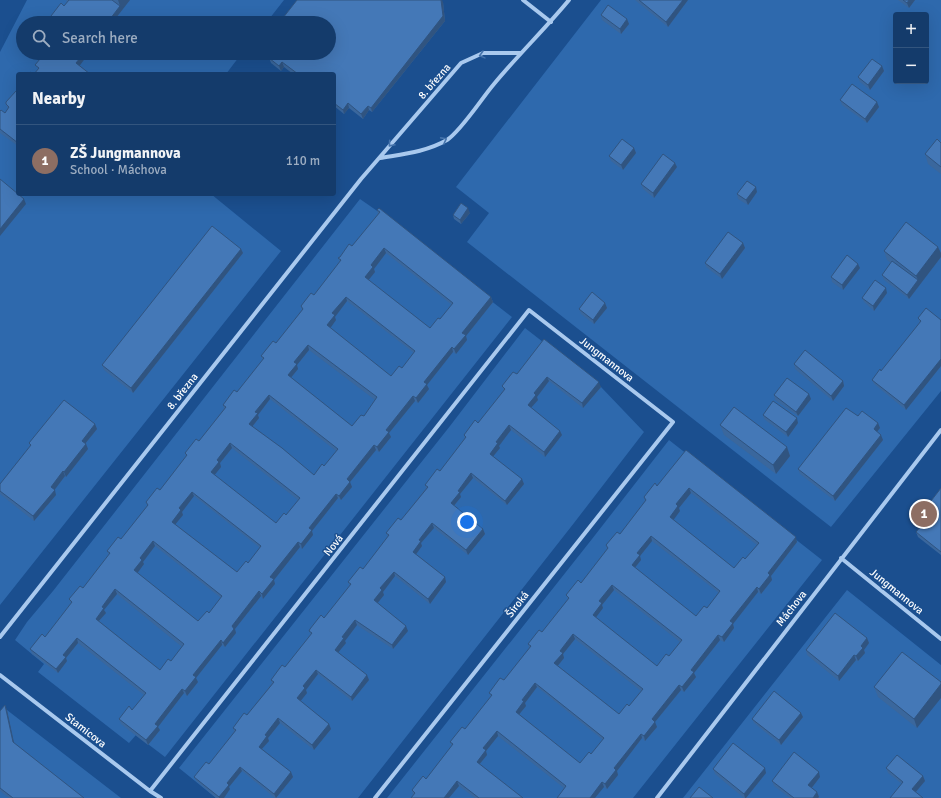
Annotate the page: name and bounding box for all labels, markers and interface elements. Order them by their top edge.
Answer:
map controls [893,12,929,84]
button: + [893,12,929,48]
search box [16,16,336,60]
icon: search [30,27,52,49]
text: Search here [62,29,138,47]
button: − [893,48,929,84]
one-way arrow [478,50,485,59]
street label: 8. března [415,61,454,102]
text: Nearby [32,88,85,109]
one-way arrow [440,138,447,145]
one-way arrow [389,140,396,147]
text: ZŠ Jungmannova [70,144,181,162]
text: 1 [41,153,49,169]
text: 110 m [286,153,320,169]
text: School · Máchova [70,162,167,178]
street label: Jungmannova [577,334,637,385]
street label: 8. března [164,370,201,412]
pin: 1 [911,499,937,529]
your location [457,512,477,532]
street label: Nová [321,532,346,559]
street label: Jungmannova [867,566,926,617]
street label: Široká [502,588,532,620]
street label: Máchova [773,588,810,629]
street label: Stamicova [63,710,109,751]

